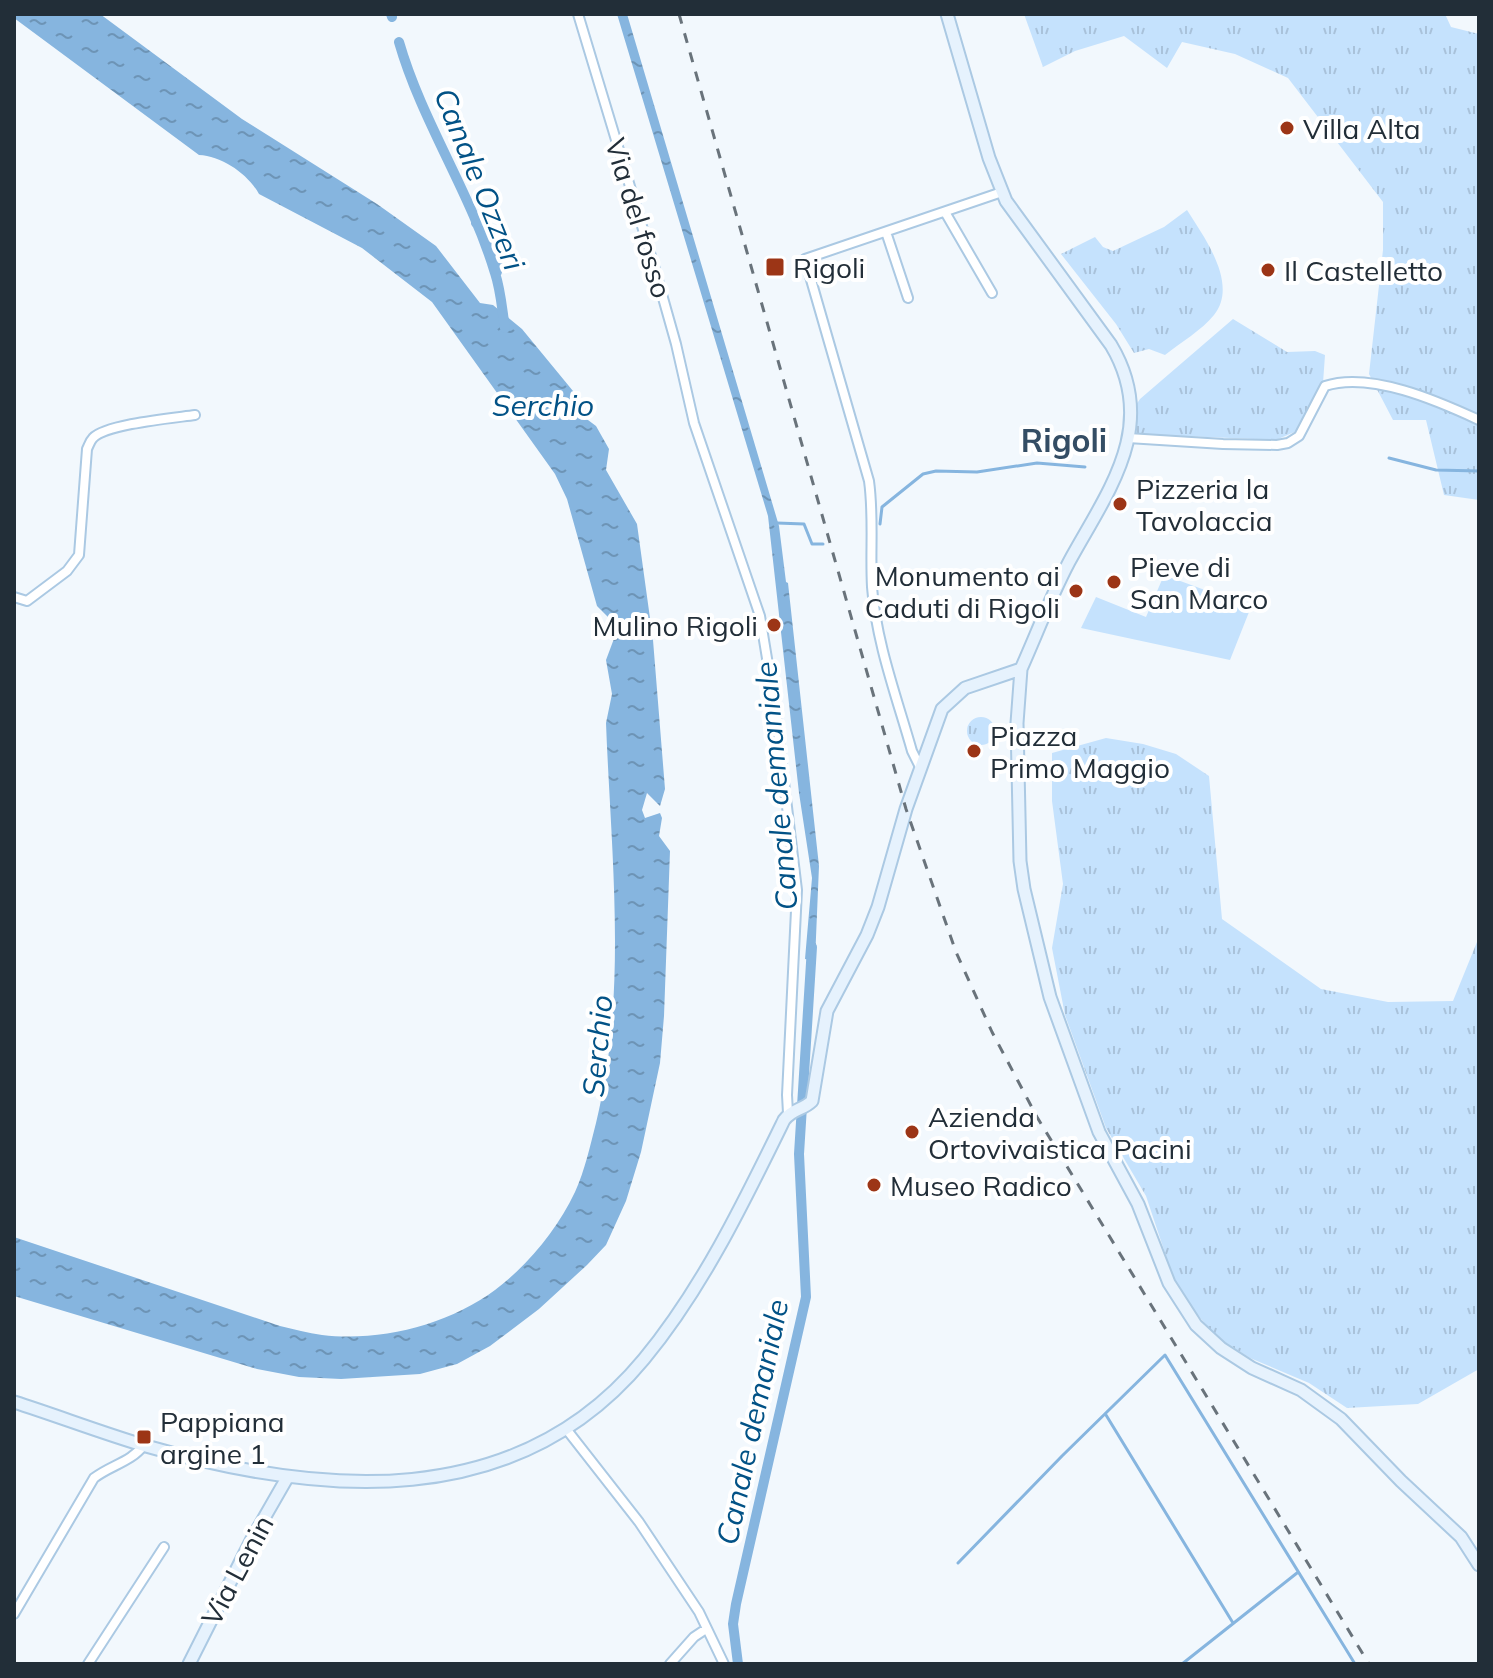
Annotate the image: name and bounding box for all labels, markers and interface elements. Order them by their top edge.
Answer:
water label: Canale Ozzeri [426,82,534,277]
place label: Villa Alta [1303,111,1421,146]
marker: Villa Alta [1278,119,1296,137]
street label: Via del fosso [598,134,680,302]
place label: Rigoli [793,250,865,285]
place label: Il Castelletto [1284,253,1443,288]
marker: Rigoli [764,256,786,278]
marker: Il Castelletto [1259,261,1277,279]
water label: Serchio [492,386,594,424]
district label: Rigoli [1021,420,1107,460]
place label: Pizzeria la Tavolaccia [1136,471,1272,538]
marker: Pizzeria la Tavolaccia [1111,495,1129,513]
place label: Pieve di San Marco [1130,549,1268,616]
place label: Monumento ai Caduti di Rigoli [865,558,1060,625]
marker: Pieve di San Marco [1105,573,1123,591]
marker: Monumento ai Caduti di Rigoli [1067,582,1085,600]
place label: Mulino Rigoli [593,608,758,643]
marker: Mulino Rigoli [765,616,783,634]
water label: Canale demaniale [746,660,806,912]
place label: Piazza Primo Maggio [990,718,1170,785]
marker: Piazza Primo Maggio [965,742,983,760]
water label: Serchio [574,993,620,1099]
place label: Azienda Ortovivaistica Pacini [928,1099,1192,1166]
marker: Azienda Ortovivaistica Pacini [903,1123,921,1141]
place label: Museo Radico [890,1168,1072,1203]
marker: Museo Radico [865,1176,883,1194]
water label: Canale demaniale [707,1296,797,1548]
place label: Pappiana argine 1 [160,1404,285,1471]
marker: Pappiana argine 1 [135,1428,153,1446]
street label: Via Lenin [193,1509,281,1631]

